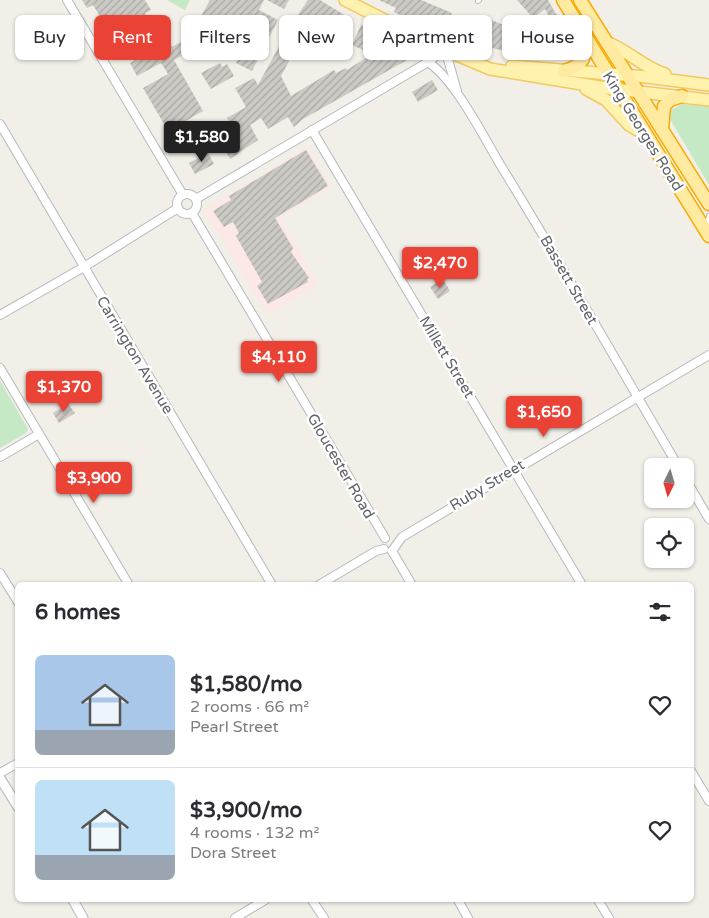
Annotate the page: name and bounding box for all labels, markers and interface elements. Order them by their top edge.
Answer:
chip: Buy [15,15,84,60]
chip: Rent [94,15,171,60]
chip: Filters [181,15,269,60]
chip: New [279,15,353,60]
chip: Apartment [363,15,492,60]
chip: House [502,15,592,60]
street label: King Georges Road [599,68,687,194]
pin: $1,580 [161,120,243,163]
text: $1,580 [175,127,229,147]
street label: Bassett Street [536,232,602,328]
pin: $2,470 [399,246,481,289]
text: $2,470 [413,253,467,273]
street label: Carrington Avenue [93,293,177,417]
street label: Millett Street [416,313,479,401]
pin: $4,110 [238,340,320,383]
text: $4,110 [252,347,306,367]
pin: $1,370 [23,370,105,413]
text: $1,370 [37,377,91,397]
pin: $1,650 [503,396,585,438]
text: $1,650 [517,402,571,422]
street label: Gloucester Road [304,410,378,522]
street label: Ruby Street [446,456,528,514]
north arrow [644,458,694,508]
map controls [644,458,694,568]
pin: $3,900 [53,462,135,504]
text: $3,900 [67,468,121,488]
button: locate [644,518,694,568]
icon: filters [646,598,674,626]
text: 6 homes [35,600,120,625]
text: $1,580/mo [190,672,302,697]
icon: home [75,675,135,735]
icon: heart [646,691,674,719]
text: 2 rooms · 66 m² [190,697,309,717]
text: Pearl Street [190,717,279,737]
text: $3,900/mo [190,798,302,823]
icon: home [75,800,135,860]
icon: heart [646,816,674,844]
text: 4 rooms · 132 m² [190,823,319,843]
text: Dora Street [190,843,276,863]

